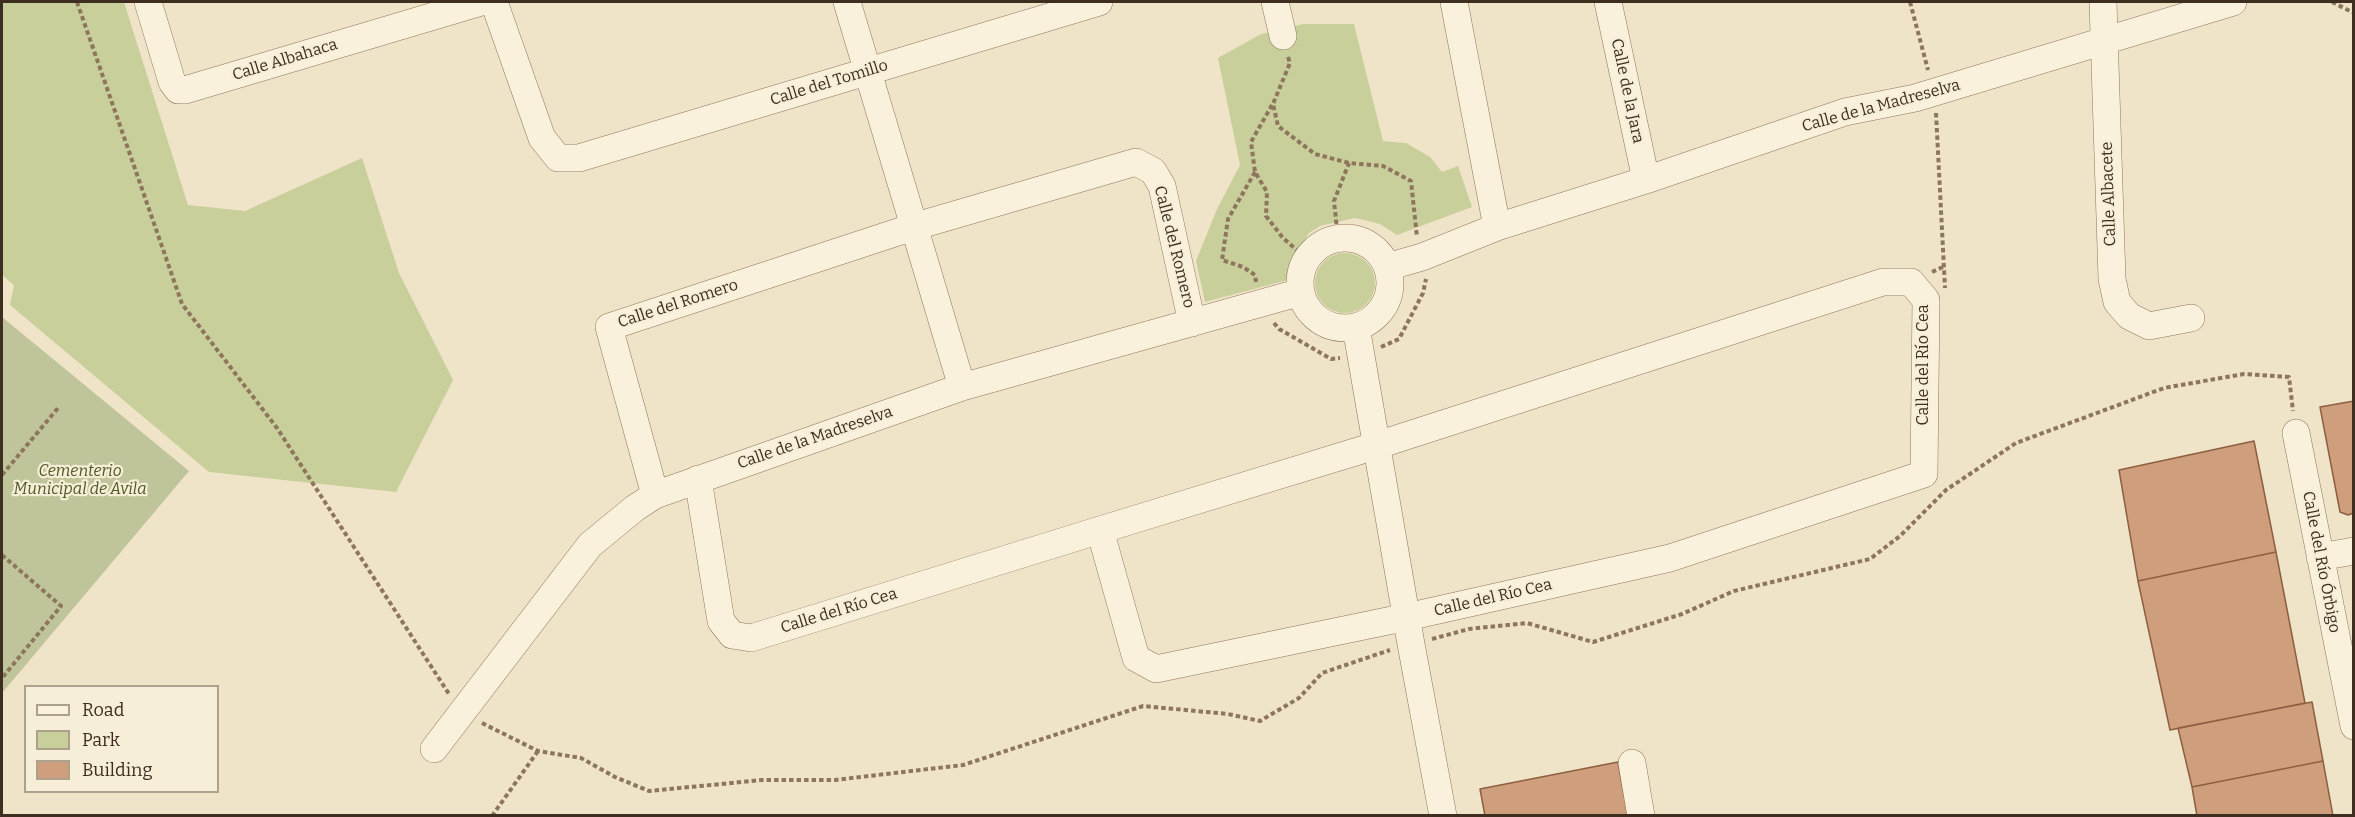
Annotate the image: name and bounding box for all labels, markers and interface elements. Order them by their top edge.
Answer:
street label: Calle Albahaca [230,35,340,85]
street label: Calle de la Jara [1607,37,1647,145]
street label: Calle del Tomillo [768,56,890,110]
street label: Calle de la Madreselva [1800,76,1962,136]
street label: Calle Albacete [2098,141,2120,247]
street label: Calle del Romero [1150,184,1198,310]
street label: Calle del Romero [615,276,741,332]
street label: Calle del Río Cea [1914,305,1934,425]
street label: Calle de la Madreselva [735,402,895,474]
park label: Cementerio Municipal de Avila [13,462,147,500]
street label: Calle del Río Órbigo [2298,490,2344,634]
street label: Calle del Río Cea [1432,575,1554,621]
street label: Calle del Río Cea [778,584,900,638]
legend [24,685,219,793]
text: Road [82,699,124,721]
text: Park [82,729,120,751]
text: Building [82,759,153,781]

